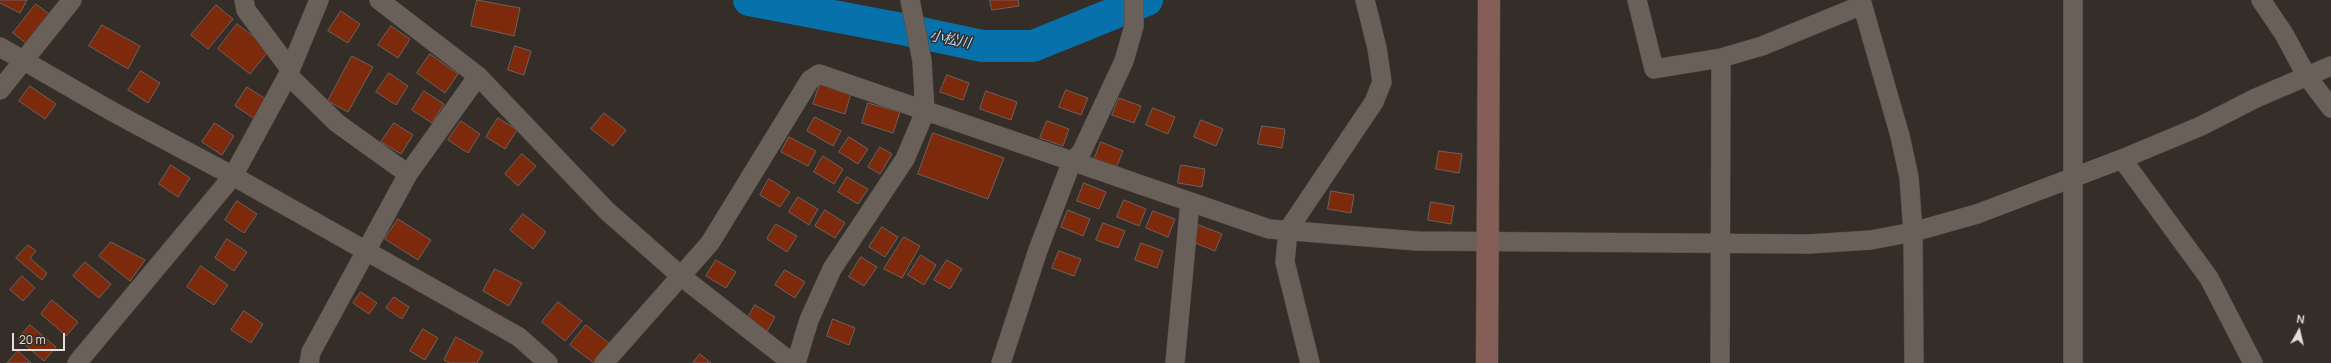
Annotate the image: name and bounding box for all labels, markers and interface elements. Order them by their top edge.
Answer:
water label: 小松川 [928,28,972,52]
north arrow [2279,311,2319,351]
text: N [2296,311,2306,327]
scale bar [14,325,67,351]
text: 20 m [19,331,46,348]

